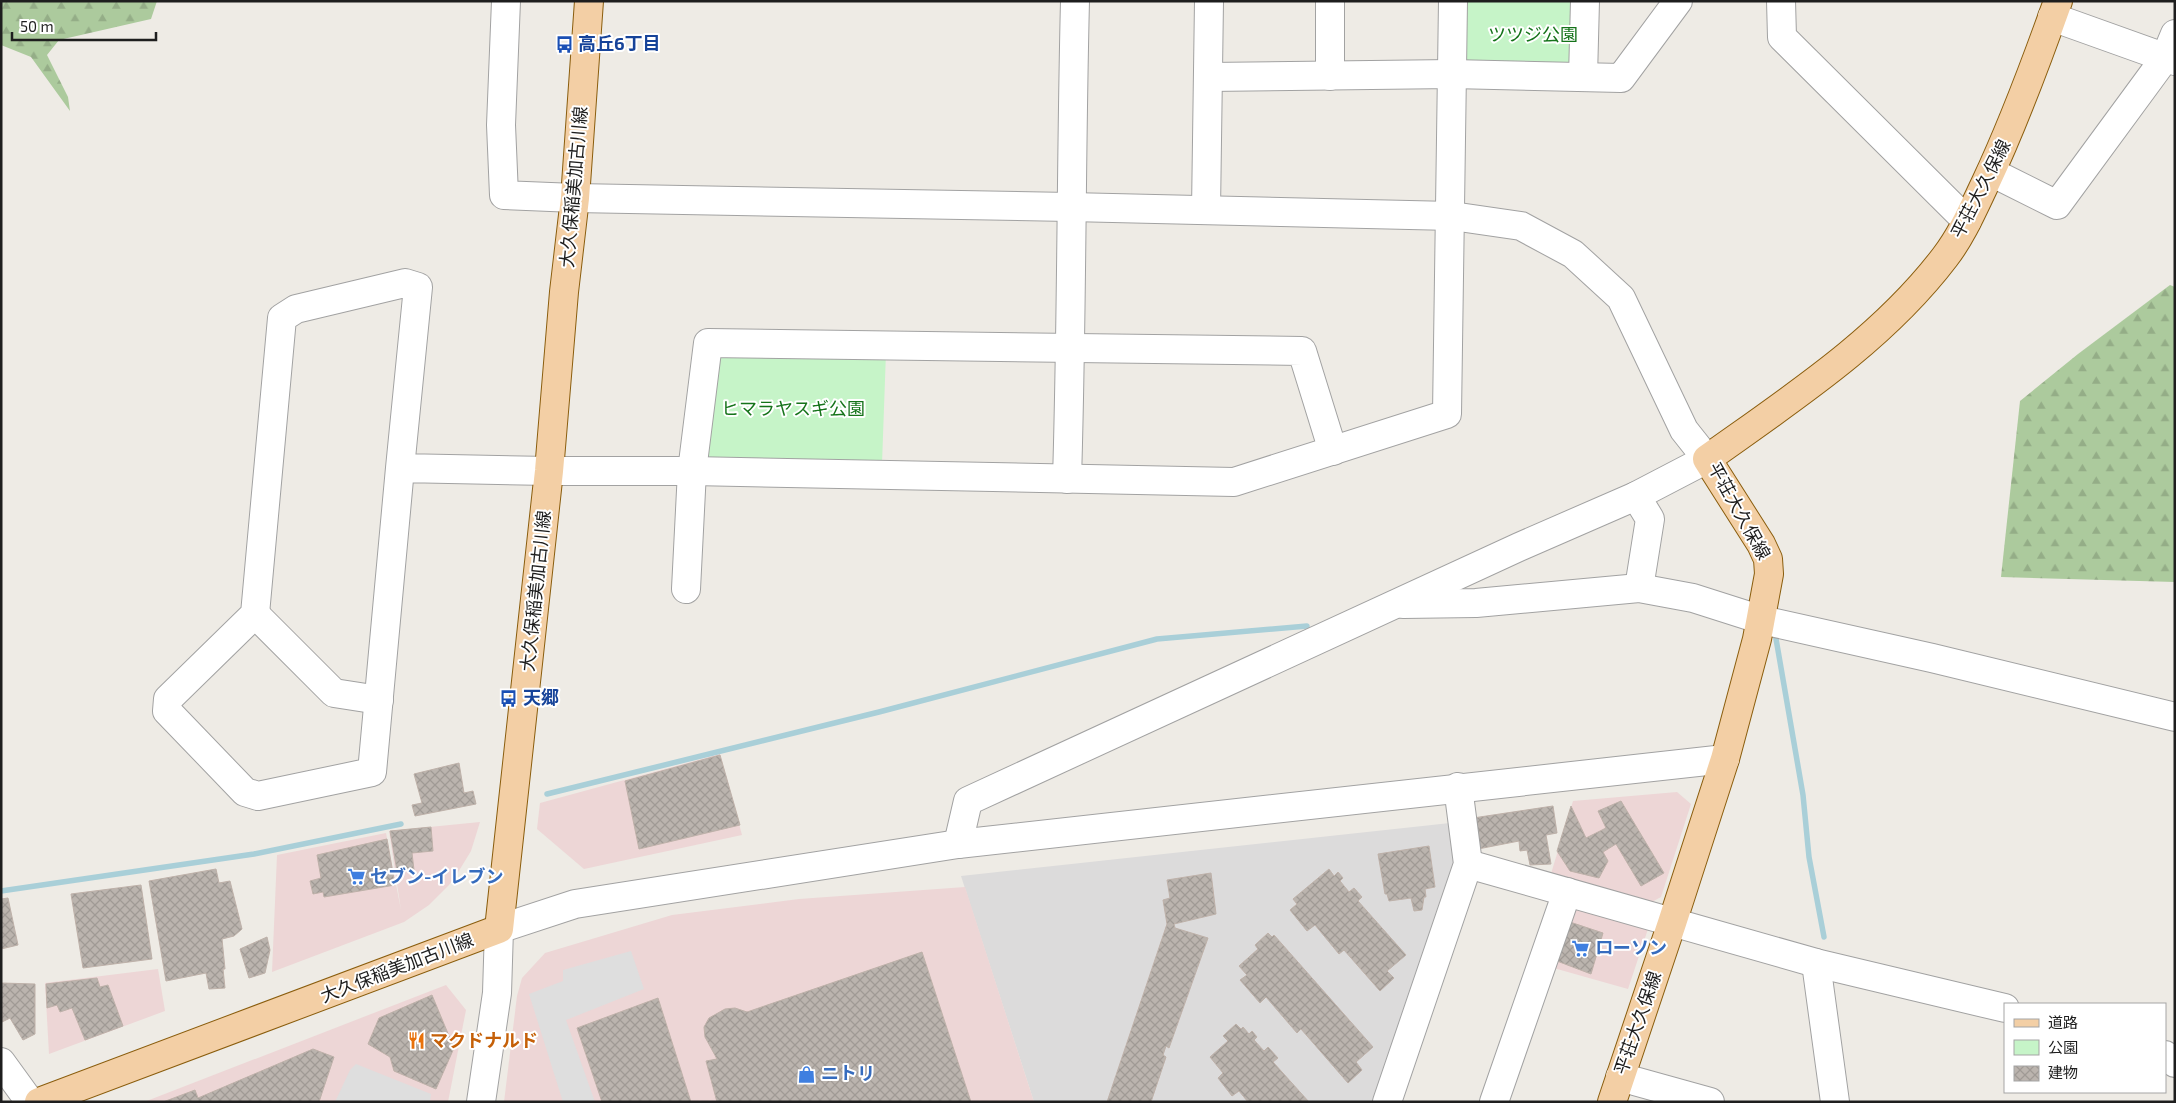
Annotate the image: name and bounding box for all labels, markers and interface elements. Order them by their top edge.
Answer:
scale bar [12,10,156,42]
text: 50 m [20,17,54,35]
park label: ツツジ公園 [1488,23,1578,45]
place label: 高丘6丁目 [578,32,661,54]
bus stop icon: 高丘6丁目 [554,34,574,54]
street label: 大久保稲美加古川線 [555,105,591,269]
street label: 平荘大久保線 [1946,135,2014,242]
park label: ヒマラヤスギ公園 [721,397,865,419]
street label: 平荘大久保線 [1704,458,1776,563]
street label: 大久保稲美加古川線 [516,509,554,673]
place label: 天郷 [523,686,559,708]
bus stop icon: 天郷 [499,688,519,708]
place label: セブン-イレブン [370,865,503,887]
supermarket icon: セブン-イレブン [346,867,366,887]
street label: 大久保稲美加古川線 [317,928,476,1006]
place label: ローソン [1595,936,1667,958]
supermarket icon: ローソン [1571,938,1591,958]
street label: 平荘大久保線 [1609,968,1665,1077]
legend [2004,1003,2166,1093]
text: 道路 [2048,1013,2078,1031]
place label: マクドナルド [430,1029,538,1051]
restaurant icon: マクドナルド [406,1031,426,1051]
text: 公園 [2048,1038,2078,1056]
place label: ニトリ [821,1062,875,1084]
text: 建物 [2048,1063,2078,1081]
shop icon: ニトリ [797,1064,817,1084]

